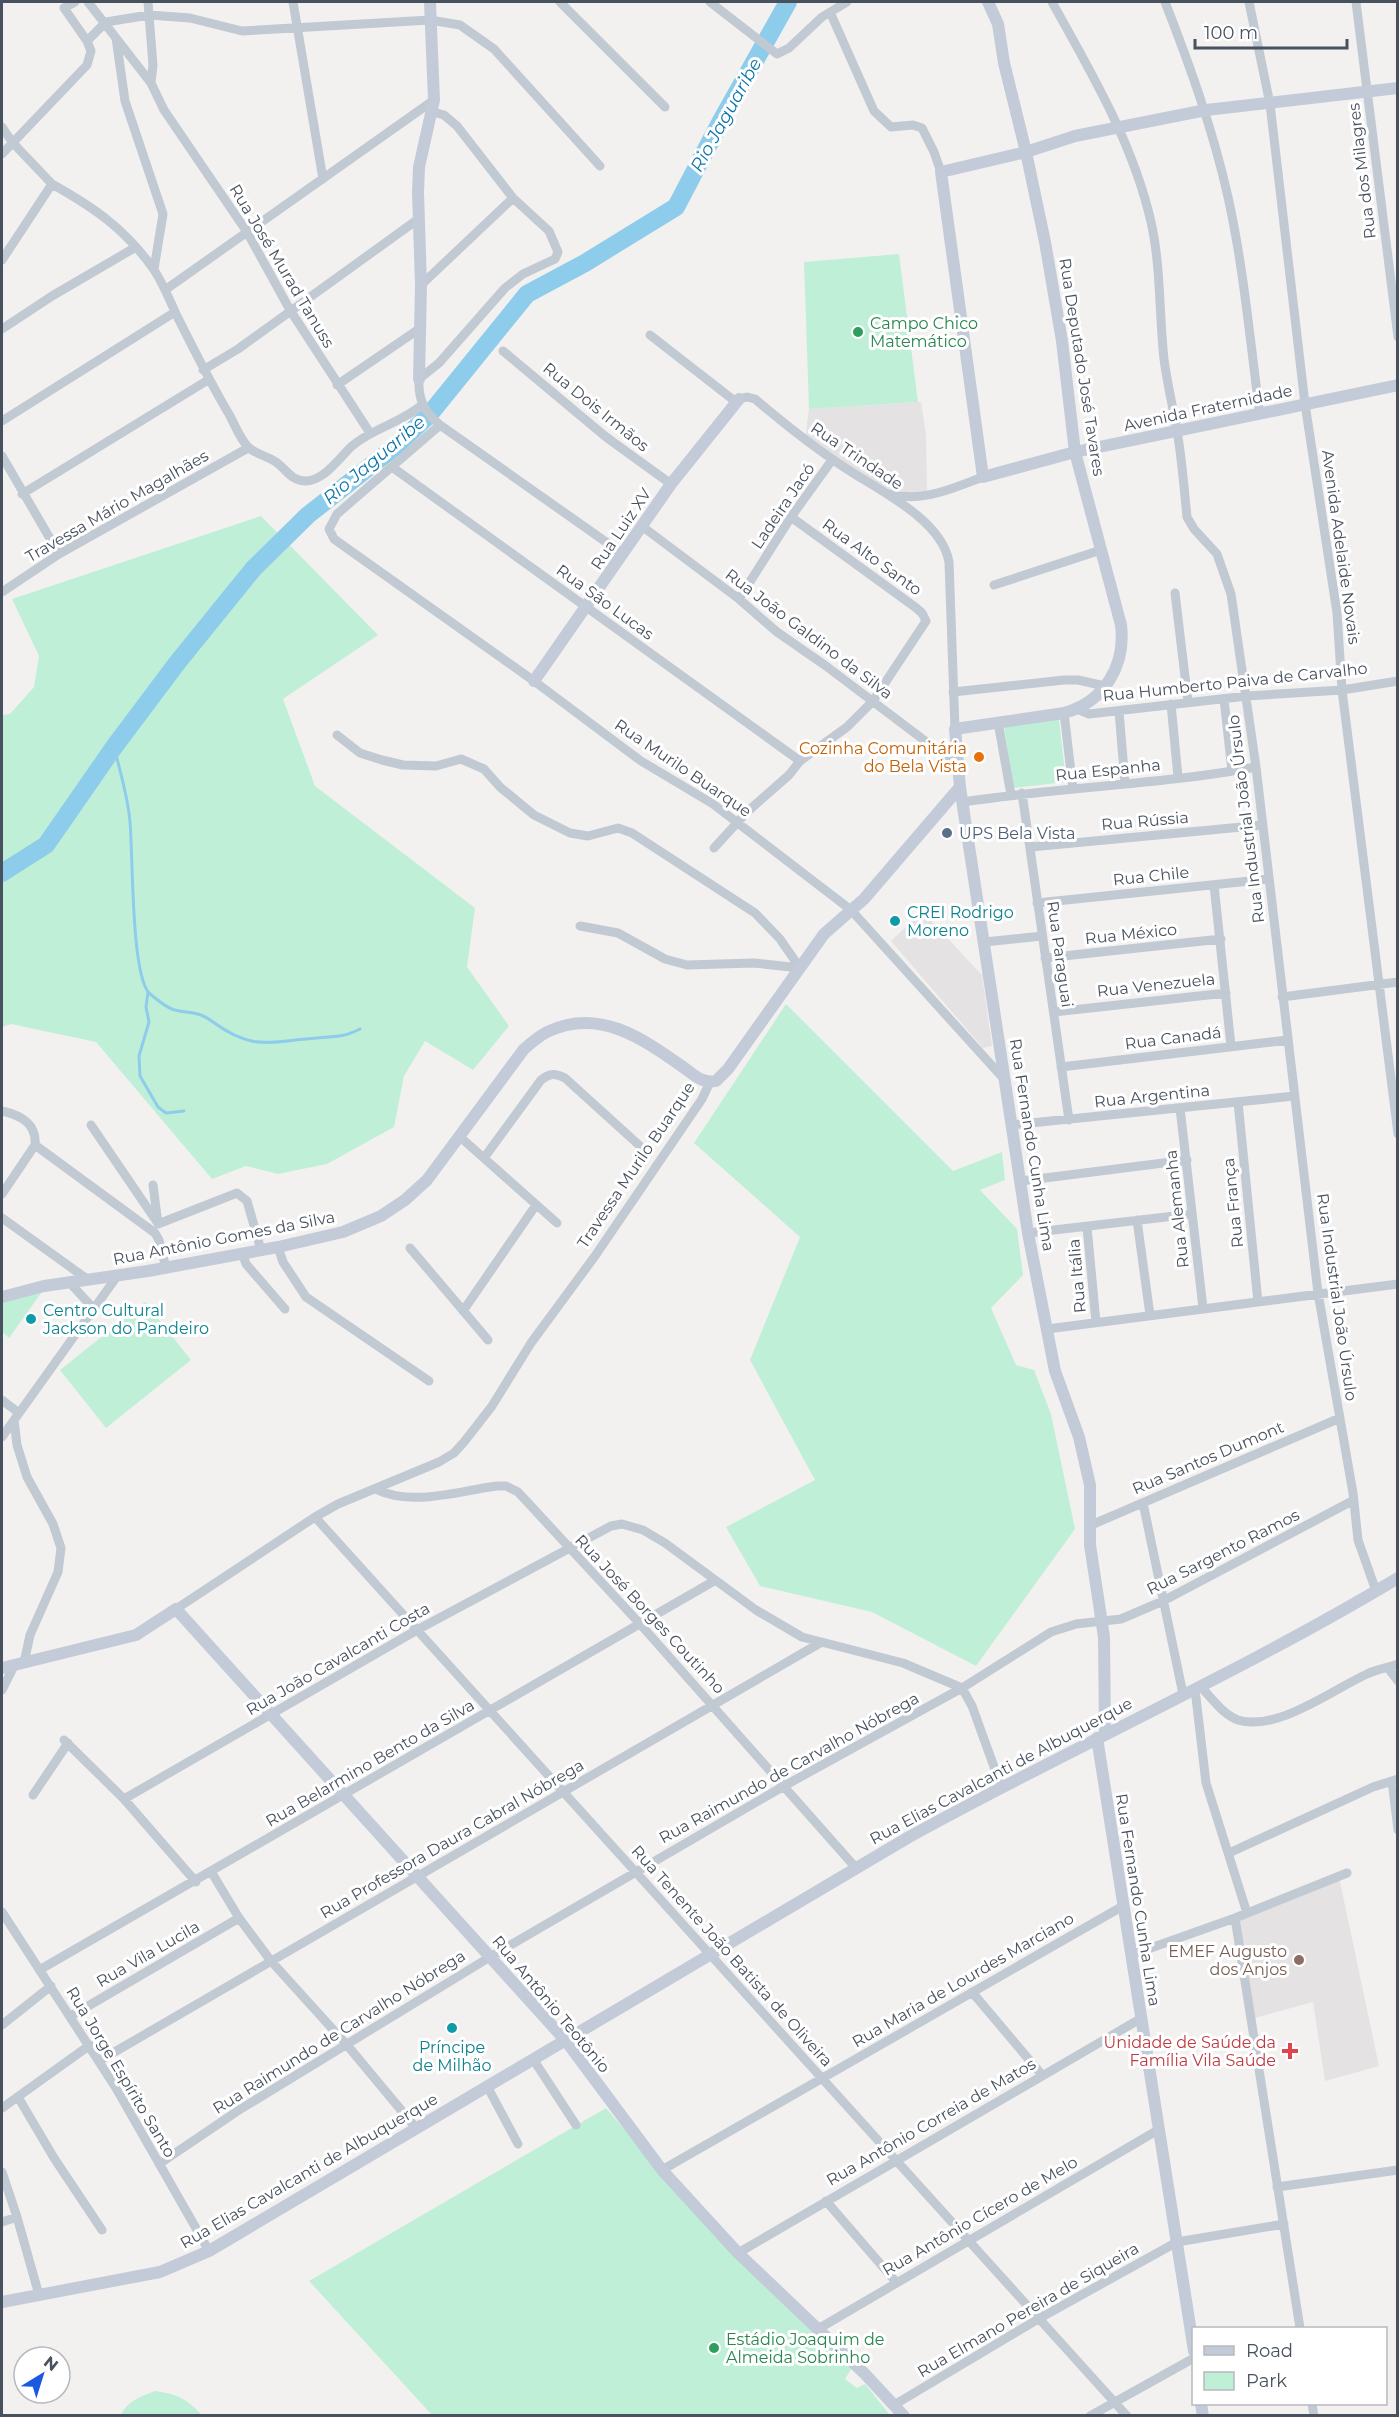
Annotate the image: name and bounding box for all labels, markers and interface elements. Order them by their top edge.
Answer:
scale bar [1195,12,1346,50]
text: 100 m [1204,22,1258,44]
water label: Rio Jaguaribe [686,54,766,176]
street label: Rua dos Milagres [1344,102,1380,240]
street label: Rua José Murad Tanuss [226,181,338,351]
street label: Rua Deputado José Tavares [1055,257,1109,477]
place label: Campo Chico Matemático [870,314,978,351]
marker: Campo Chico Matemático [851,325,865,339]
street label: Rua Dois Irmãos [539,358,653,456]
street label: Avenida Fraternidade [1122,381,1294,435]
water label: Rio Jaguaribe [318,411,430,509]
street label: Rua Trindade [807,418,907,494]
street label: Travessa Mário Magalhães [22,446,212,566]
street label: Avenida Adelaide Novais [1318,449,1364,646]
street label: Ladeira Jacó [747,459,819,553]
street label: Rua Luiz XV [587,484,656,573]
street label: Rua Alto Santo [819,515,925,599]
street label: Rua São Lucas [553,560,658,644]
street label: Rua João Galdino da Silva [722,565,896,703]
street label: Rua Humberto Paiva de Carvalho [1102,659,1368,705]
street label: Rua Industrial João Úrsulo [1224,714,1268,924]
street label: Rua Murilo Buarque [611,715,755,821]
place label: Cozinha Comunitária do Bela Vista [799,739,967,776]
marker: Cozinha Comunitária do Bela Vista [972,750,986,764]
street label: Rua Espanha [1054,755,1162,785]
street label: Rua Rússia [1101,808,1189,834]
place label: UPS Bela Vista [959,824,1075,843]
marker: UPS Bela Vista [940,826,954,840]
street label: Rua Chile [1112,863,1190,889]
street label: Rua Paraguai [1043,900,1077,1008]
place label: CREI Rodrigo Moreno [907,903,1014,940]
marker: CREI Rodrigo Moreno [888,914,902,928]
street label: Rua México [1084,920,1178,948]
street label: Rua Venezuela [1096,969,1216,1001]
street label: Rua Canadá [1124,1023,1222,1053]
street label: Rua Fernando Cunha Lima [1006,1037,1058,1253]
street label: Travessa Murilo Buarque [573,1078,699,1252]
street label: Rua Argentina [1093,1080,1211,1112]
street label: Rua Alemanha [1161,1149,1193,1269]
street label: Rua França [1219,1157,1247,1249]
street label: Rua Industrial João Úrsulo [1313,1192,1361,1402]
street label: Rua Antônio Gomes da Silva [111,1207,337,1269]
street label: Rua Itália [1064,1238,1090,1314]
place label: Centro Cultural Jackson do Pandeiro [42,1301,209,1338]
marker: Centro Cultural Jackson do Pandeiro [24,1312,38,1326]
street label: Rua Santos Dumont [1129,1417,1287,1499]
street label: Rua Sargento Ramos [1143,1505,1303,1599]
street label: Rua José Borges Coutinho [571,1530,729,1698]
street label: Rua João Cavalcanti Costa [243,1599,433,1719]
street label: Rua Raimundo de Carvalho Nóbrega [656,1688,922,1848]
street label: Rua Elias Cavalcanti de Albuquerque [867,1694,1135,1848]
street label: Rua Belarmino Bento da Silva [262,1695,478,1831]
street label: Rua Professora Daura Cabral Nóbrega [317,1755,587,1923]
street label: Rua Fernando Cunha Lima [1112,1792,1164,2008]
street label: Rua Tenente João Batista de Oliveira [628,1841,836,2071]
street label: Rua Maria de Lourdes Marciano [849,1909,1077,2051]
street label: Rua Vila Lucila [93,1917,203,1991]
street label: Rua Antônio Teotônio [488,1932,614,2076]
place label: EMEF Augusto dos Anjos [1168,1942,1287,1979]
street label: Rua Raimundo de Carvalho Nóbrega [209,1946,469,2118]
marker: EMEF Augusto dos Anjos [1292,1953,1306,1967]
street label: Rua Jorge Espírito Santo [62,1983,180,2161]
marker: Príncipe de Milhão [445,2021,459,2035]
place label: Unidade de Saúde da Família Vila Saúde [1103,2033,1276,2070]
place label: Príncipe de Milhão [413,2038,491,2075]
marker: Unidade de Saúde da Família Vila Saúde [1281,2042,1299,2060]
street label: Rua Antônio Correia de Matos [823,2054,1039,2190]
street label: Rua Elias Cavalcanti de Albuquerque [177,2089,441,2253]
street label: Rua Antônio Cícero de Melo [879,2152,1081,2280]
street label: Rua Elmano Pereira de Siqueira [914,2239,1142,2381]
legend [1192,2327,1387,2405]
place label: Estádio Joaquim de Almeida Sobrinho [726,2330,884,2367]
text: Road [1246,2340,1293,2362]
marker: Estádio Joaquim de Almeida Sobrinho [707,2341,721,2355]
north arrow [12,2345,72,2405]
text: N [40,2352,62,2375]
text: Park [1246,2370,1287,2392]

